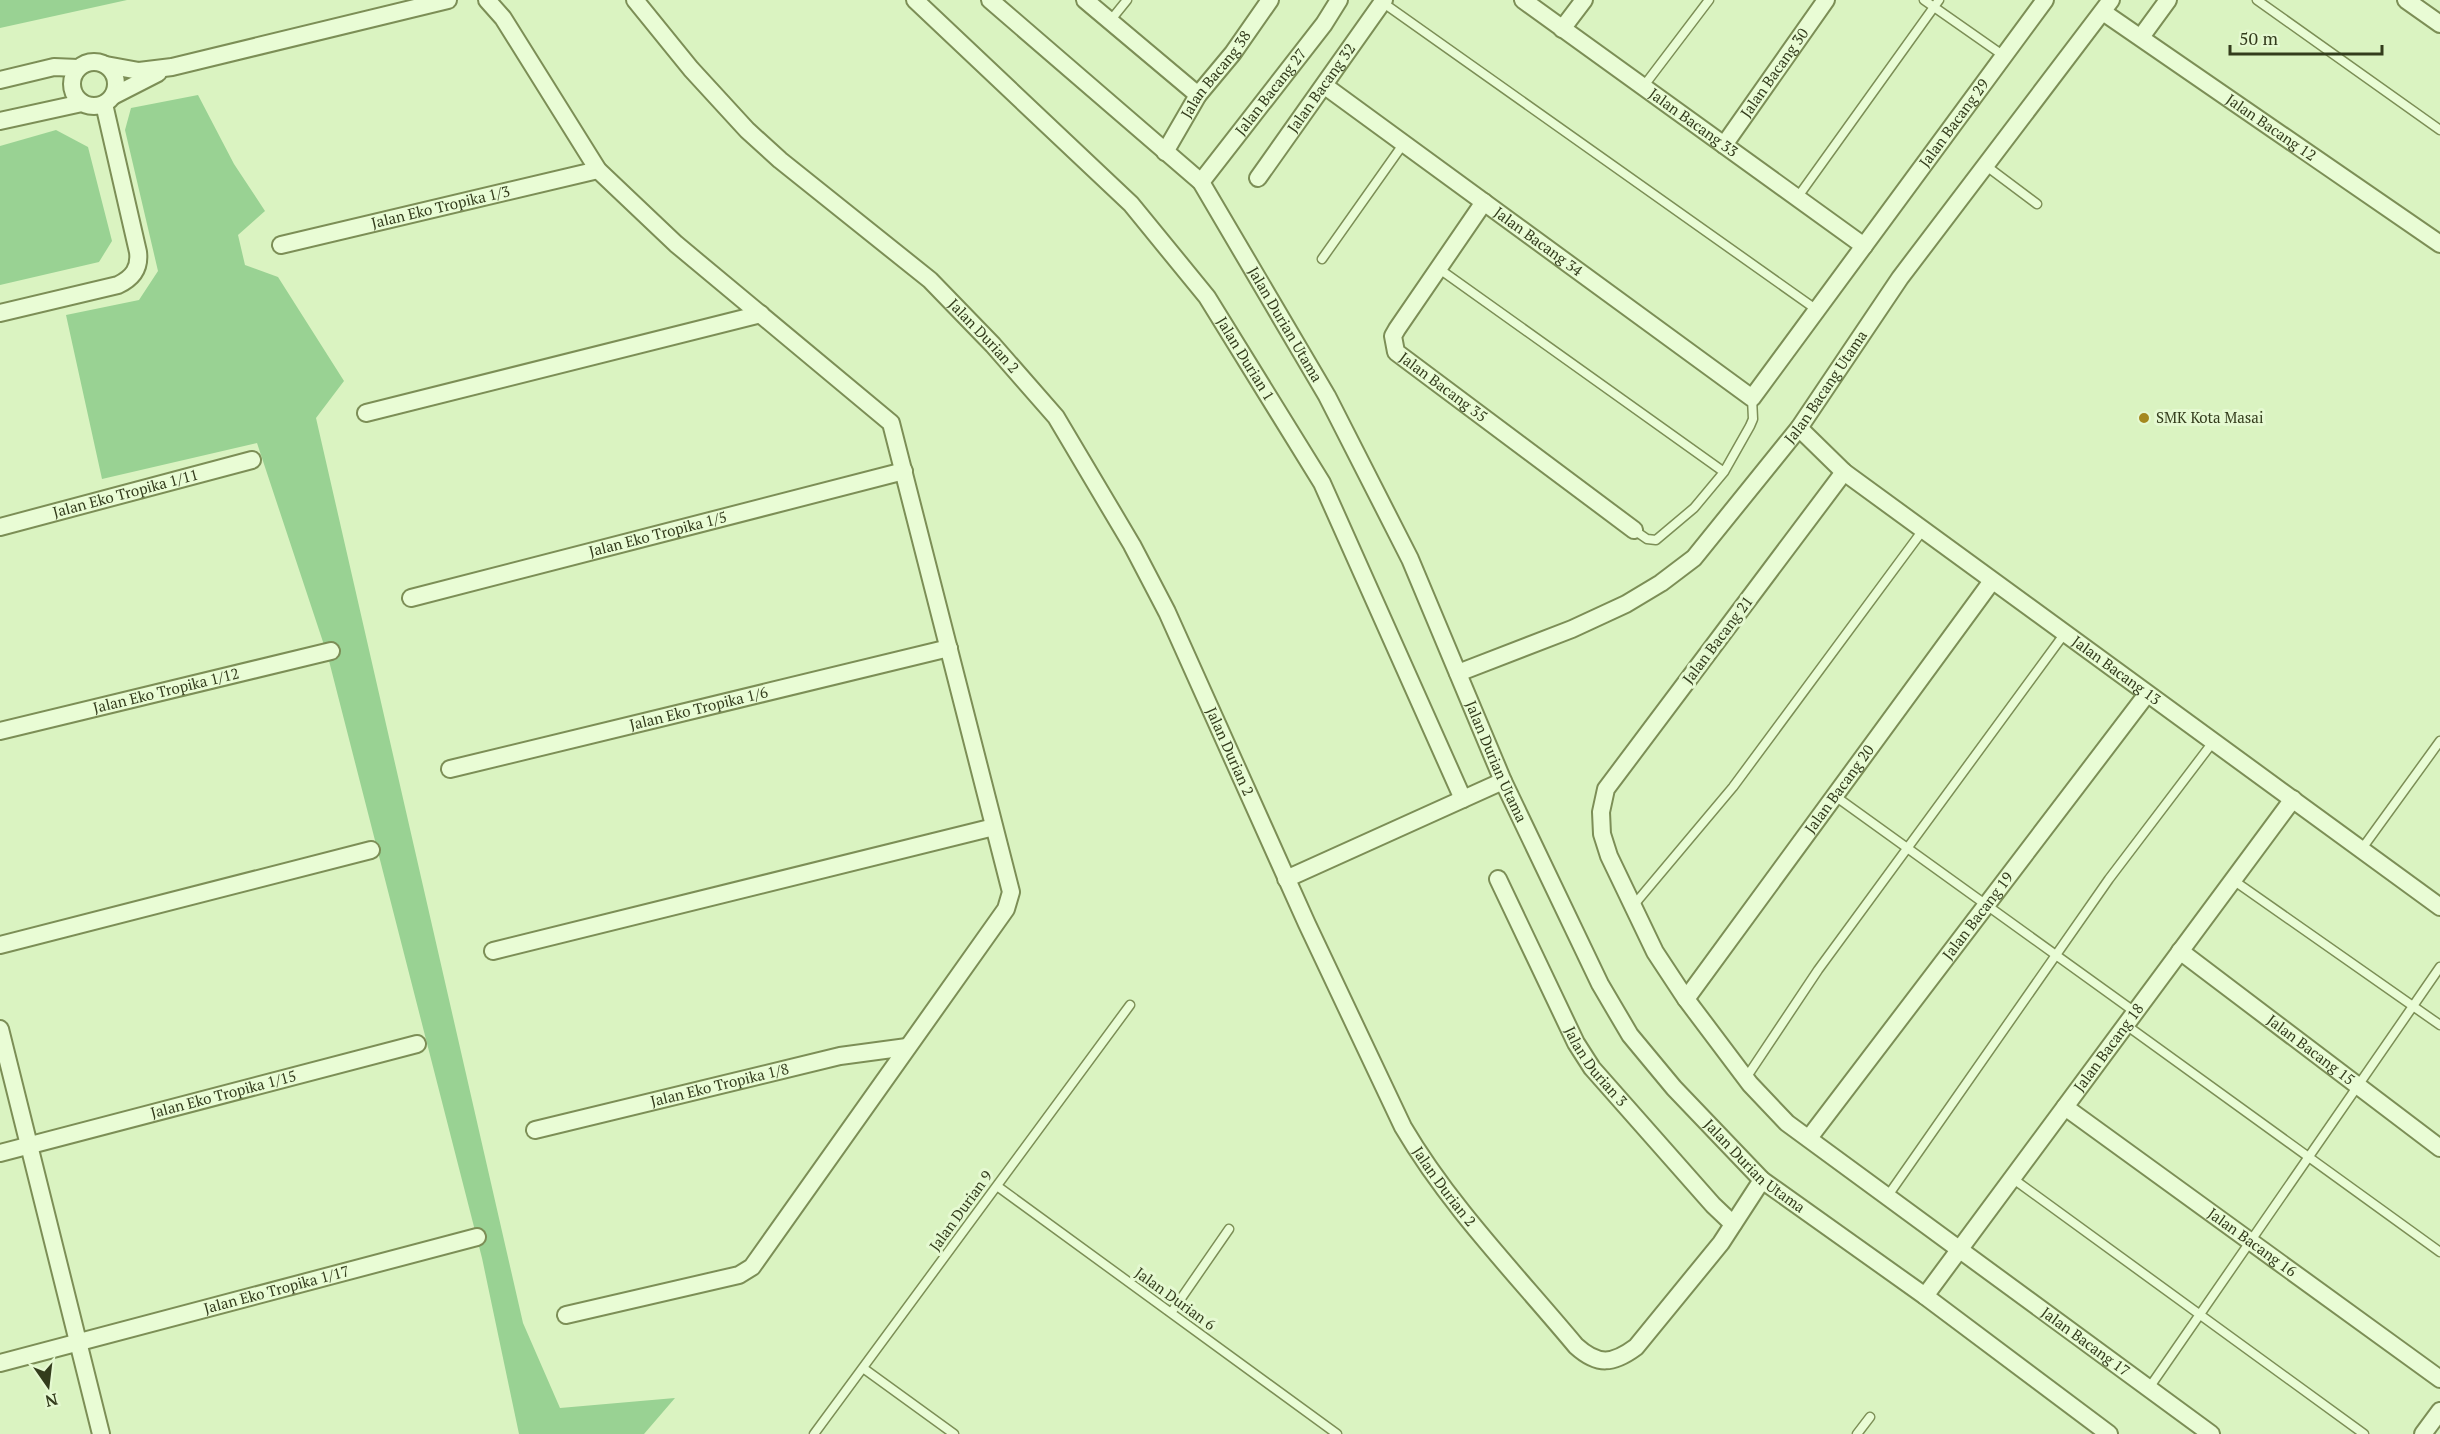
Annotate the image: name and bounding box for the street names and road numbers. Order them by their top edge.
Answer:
street label: Jalan Bacang 30 [1735,24,1812,121]
street label: Jalan Bacang 38 [1176,26,1255,122]
street label: Jalan Bacang 32 [1282,39,1359,136]
street label: Jalan Bacang 27 [1230,44,1310,139]
street label: Jalan Bacang 29 [1914,74,1993,171]
street label: Jalan Bacang 33 [1645,83,1742,161]
street label: Jalan Bacang 12 [2223,89,2321,165]
street label: Jalan Eko Tropika 1/3 [369,180,512,232]
street label: Jalan Bacang 34 [1490,202,1587,280]
street label: Jalan Durian Utama [1244,263,1328,386]
street label: Jalan Durian 2 [944,294,1024,377]
street label: Jalan Durian 1 [1213,313,1280,404]
street label: Jalan Bacang Utama [1779,326,1871,447]
street label: Jalan Bacang 35 [1395,347,1492,426]
street label: Jalan Eko Tropika 1/11 [50,464,200,522]
street label: Jalan Eko Tropika 1/5 [587,506,729,561]
street label: Jalan Bacang 21 [1678,591,1757,687]
street label: Jalan Bacang 13 [2068,631,2165,709]
street label: Jalan Eko Tropika 1/12 [91,663,241,717]
street label: Jalan Eko Tropika 1/6 [627,681,770,734]
street label: Jalan Durian Utama [1461,697,1532,826]
street label: Jalan Durian 2 [1202,704,1259,799]
street label: Jalan Bacang 20 [1800,740,1878,837]
street label: Jalan Bacang 19 [1937,867,2017,963]
street label: Jalan Bacang 18 [2069,999,2147,1095]
street label: Jalan Bacang 15 [2263,1009,2359,1089]
street label: Jalan Durian 3 [1561,1023,1632,1110]
street label: Jalan Eko Tropika 1/8 [648,1058,791,1111]
street label: Jalan Eko Tropika 1/15 [148,1065,298,1122]
street label: Jalan Durian Utama [1700,1114,1810,1217]
street label: Jalan Durian 2 [1409,1142,1481,1230]
street label: Jalan Durian 9 [924,1166,996,1255]
street label: Jalan Bacang 16 [2204,1203,2301,1281]
street label: Jalan Eko Tropika 1/17 [201,1260,351,1318]
street label: Jalan Durian 6 [1131,1262,1220,1334]
street label: Jalan Bacang 17 [2038,1302,2134,1380]

